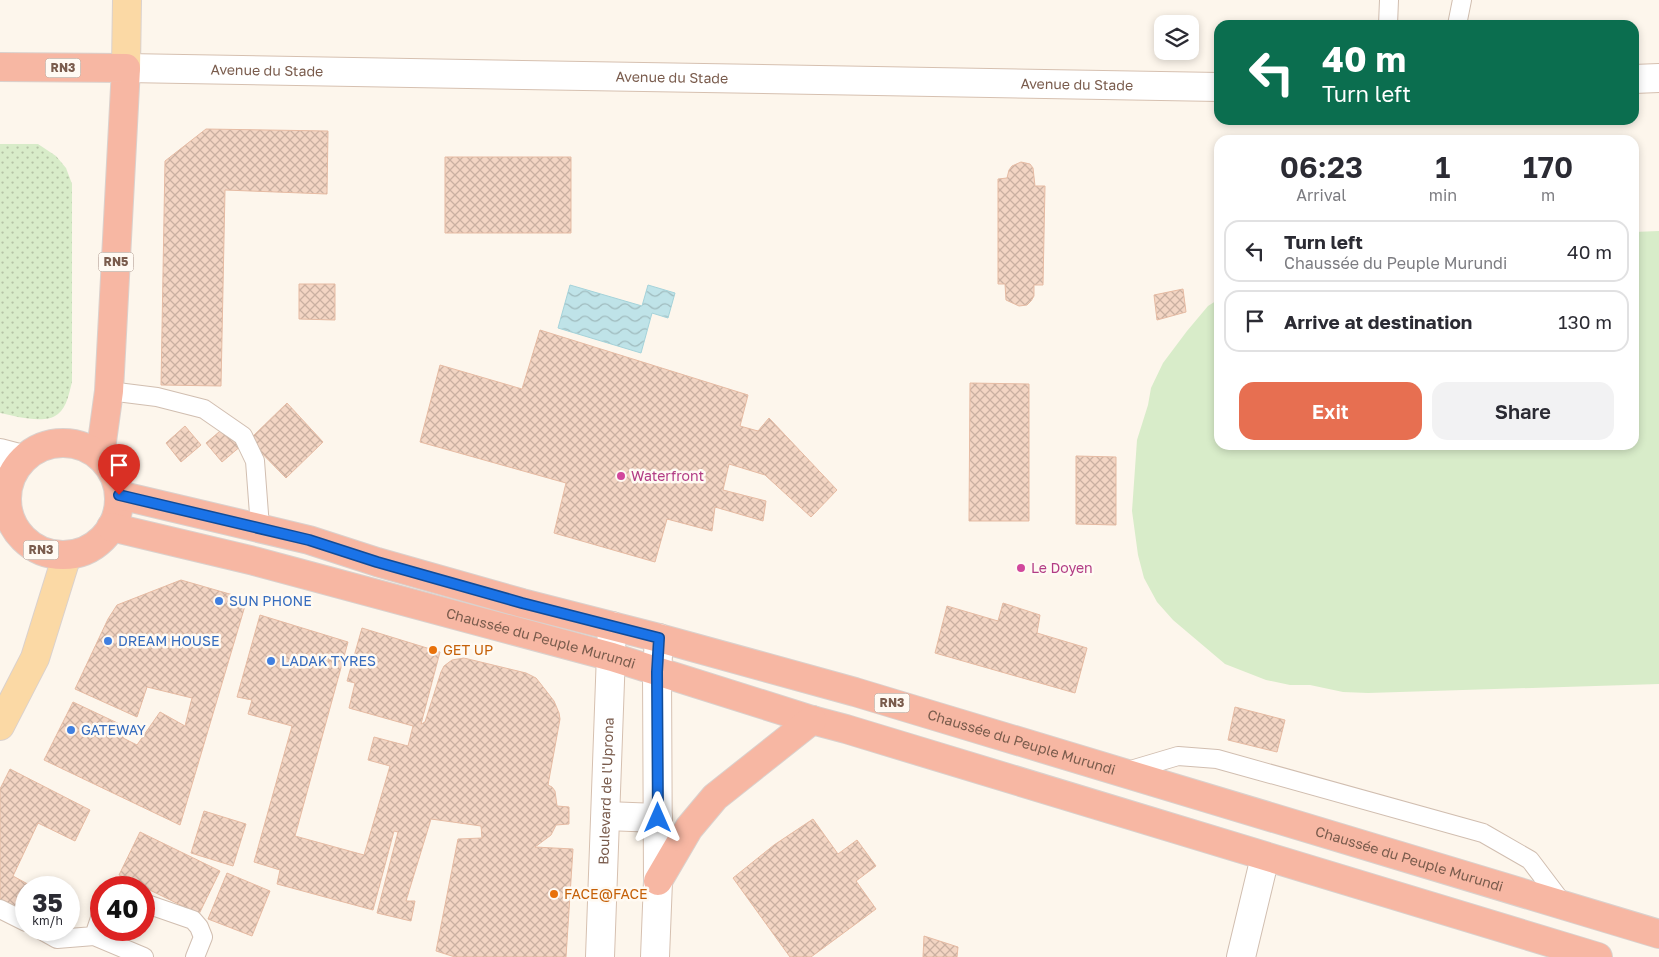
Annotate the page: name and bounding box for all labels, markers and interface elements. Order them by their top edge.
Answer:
map controls [1154,15,1199,60]
button: layers [1154,15,1199,60]
text: 40 m [1322,38,1406,80]
icon: left [1239,40,1304,105]
road number: RN3 [46,58,80,78]
street label: Avenue du Stade [211,60,323,79]
street label: Avenue du Stade [616,68,728,86]
street label: Avenue du Stade [1020,75,1133,94]
text: Turn left [1322,80,1411,107]
text: 06:23 [1280,149,1363,185]
text: 1 [1435,149,1450,185]
text: 170 [1523,149,1573,185]
text: Arrival [1296,185,1346,205]
text: min [1429,185,1457,205]
text: m [1541,185,1555,205]
text: Turn left [1284,230,1363,253]
icon: left [1241,237,1269,265]
text: 40 m [1567,240,1612,263]
road number: RN5 [98,252,134,272]
text: Chaussée du Peuple Murundi [1284,253,1507,273]
icon: arrive [1241,307,1269,335]
text: Arrive at destination [1284,310,1472,333]
text: 130 m [1558,310,1612,333]
button: Exit [1239,382,1422,440]
button: Share [1432,382,1614,440]
pin [98,444,140,495]
icon: arrive [105,451,133,479]
place label: Waterfront [631,467,704,484]
marker: Waterfront [615,470,627,482]
road number: RN3 [23,540,58,560]
place label: Le Doyen [1031,559,1093,576]
marker: Le Doyen [1015,562,1027,574]
place label: SUN PHONE [229,592,312,609]
marker: SUN PHONE [213,595,225,607]
street label: Chaussée du Peuple Murundi [444,604,638,672]
place label: DREAM HOUSE [118,632,220,649]
marker: DREAM HOUSE [102,635,114,647]
place label: GET UP [443,641,493,658]
marker: GET UP [427,644,439,656]
place label: LADAK TYRES [281,652,376,669]
marker: LADAK TYRES [265,655,277,667]
road number: RN3 [874,694,910,712]
street label: Chaussée du Peuple Murundi [926,705,1118,778]
street label: Boulevard de l'Uprona [594,717,617,865]
place label: GATEWAY [81,721,146,738]
marker: GATEWAY [65,724,77,736]
position arrow [631,791,683,843]
street label: Chaussée du Peuple Murundi [1313,822,1506,895]
speed limit sign: 40 [90,876,155,941]
place label: FACE@FACE [564,885,648,902]
text: 35 [32,887,63,918]
marker: FACE@FACE [548,888,560,900]
text: km/h [32,913,63,928]

